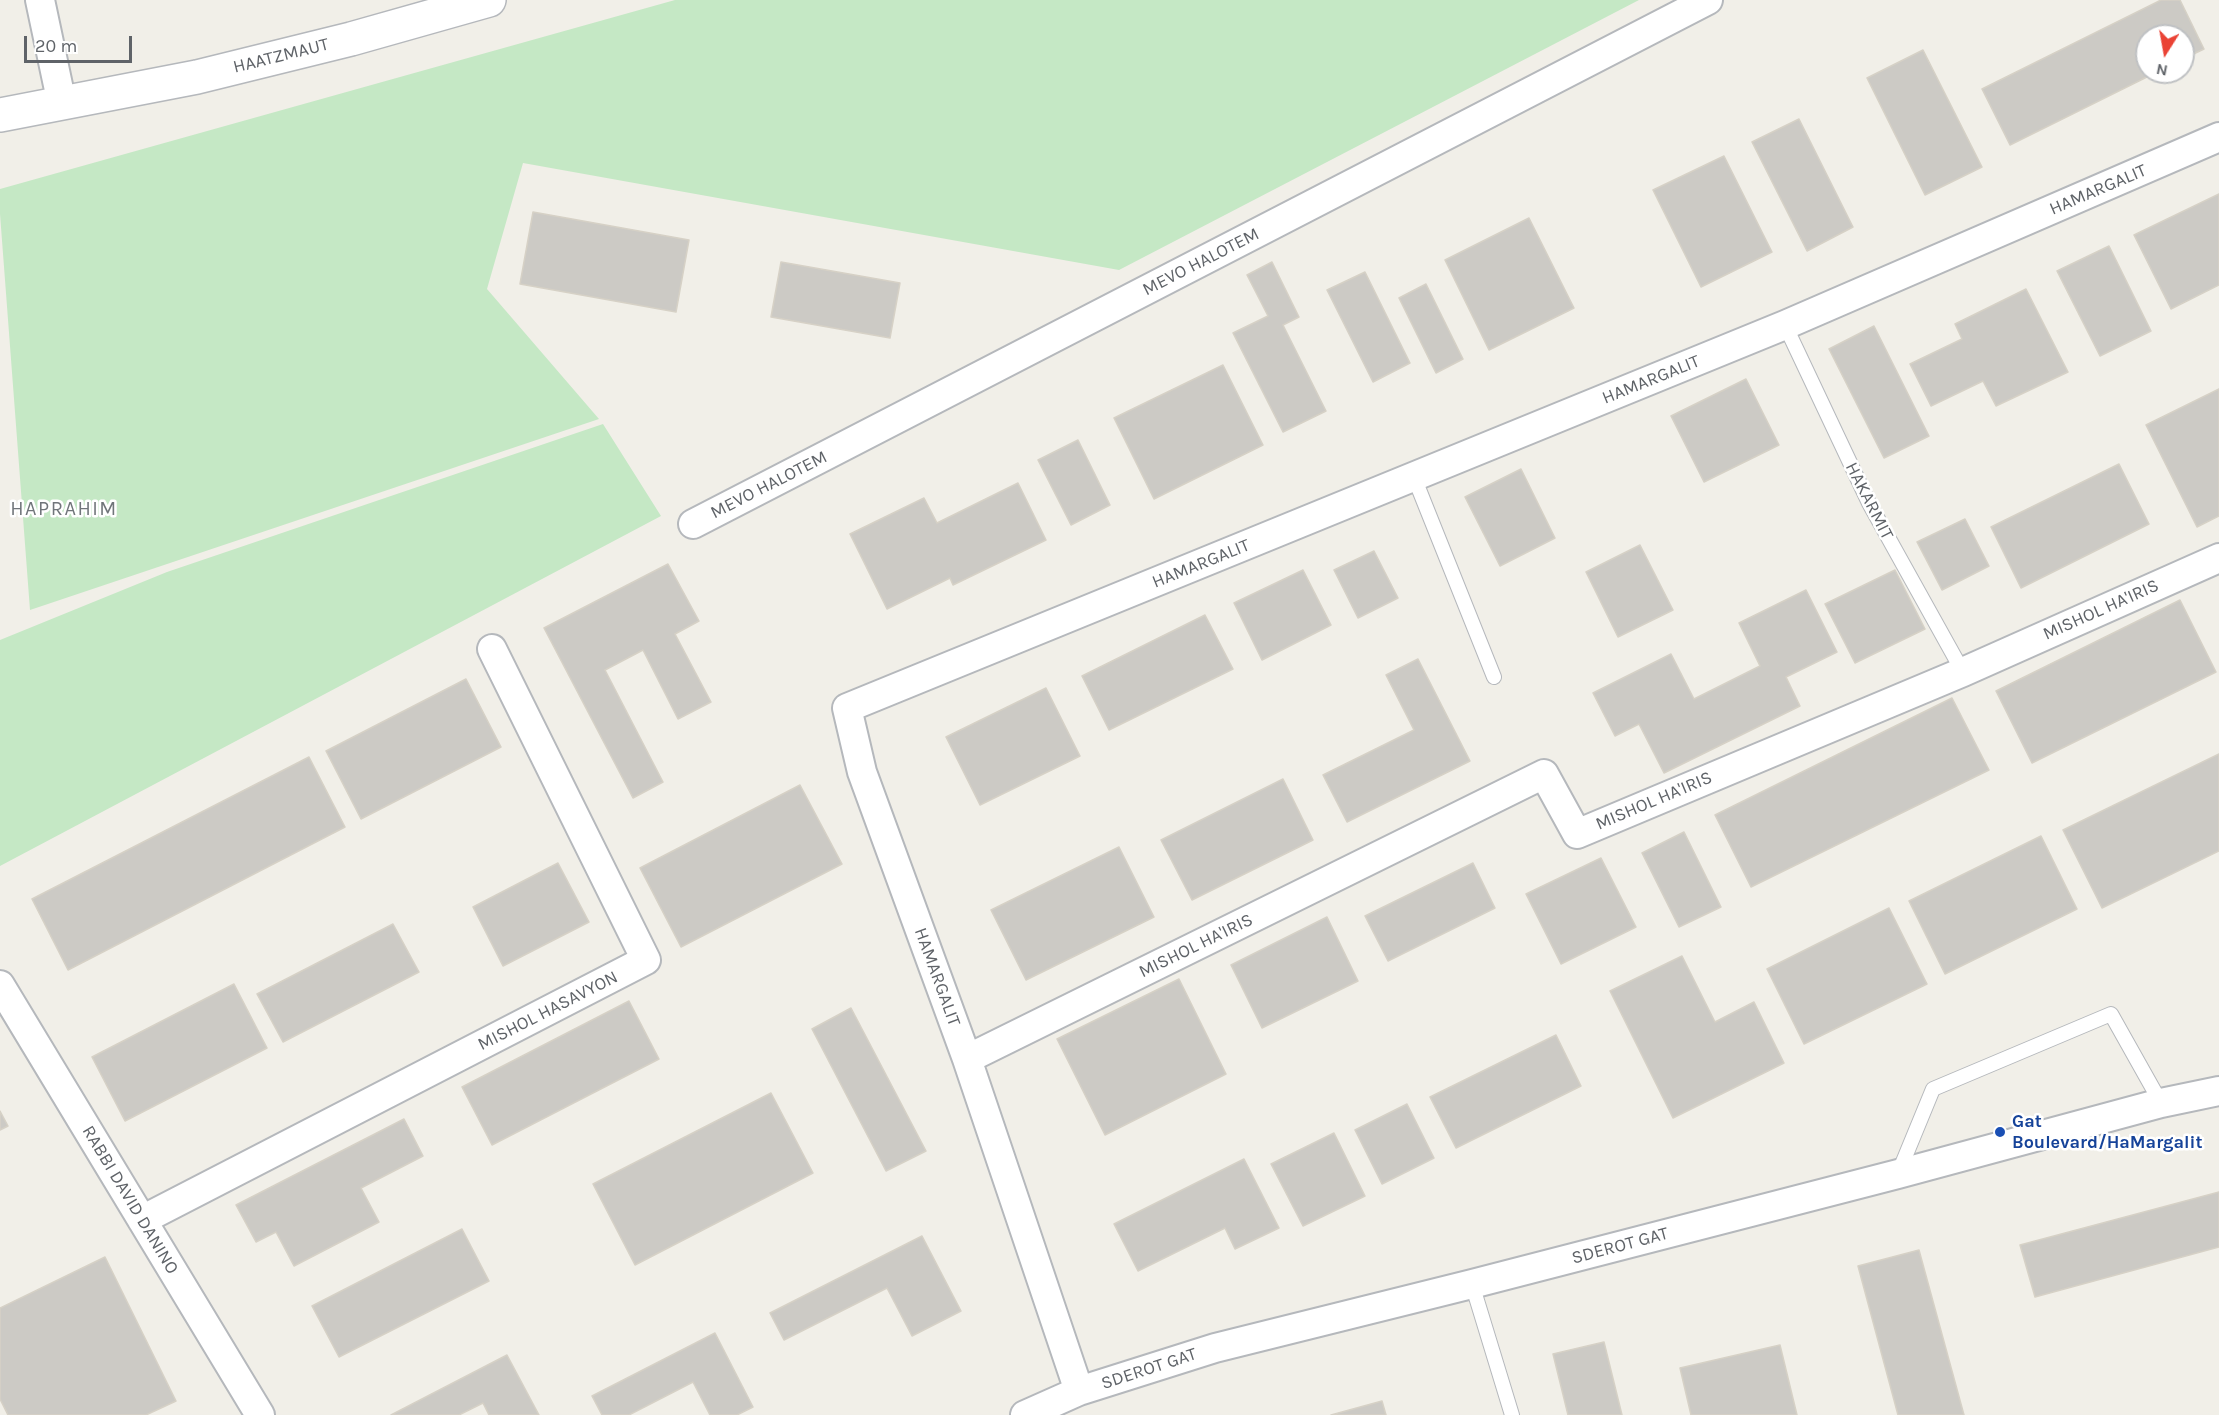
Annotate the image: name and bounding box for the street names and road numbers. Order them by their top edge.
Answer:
street label: HAATZMAUT [231,34,331,78]
street label: HAMARGALIT [2046,160,2150,220]
street label: MEVO HALOTEM [1139,223,1263,301]
street label: HAMARGALIT [1599,351,1703,409]
street label: MEVO HALOTEM [707,446,831,524]
street label: HAKARMIT [1840,459,1898,543]
street label: HAMARGALIT [1149,535,1253,593]
street label: MISHOL HA'IRIS [2040,575,2162,645]
street label: MISHOL HA'IRIS [1593,767,1715,835]
street label: MISHOL HA'IRIS [1135,909,1257,983]
street label: HAMARGALIT [909,925,965,1029]
street label: MISHOL HASAVYON [474,966,622,1056]
street label: RABBI DAVID DANINO [77,1122,183,1278]
street label: SDEROT GAT [1569,1223,1671,1269]
street label: SDEROT GAT [1099,1343,1199,1395]

